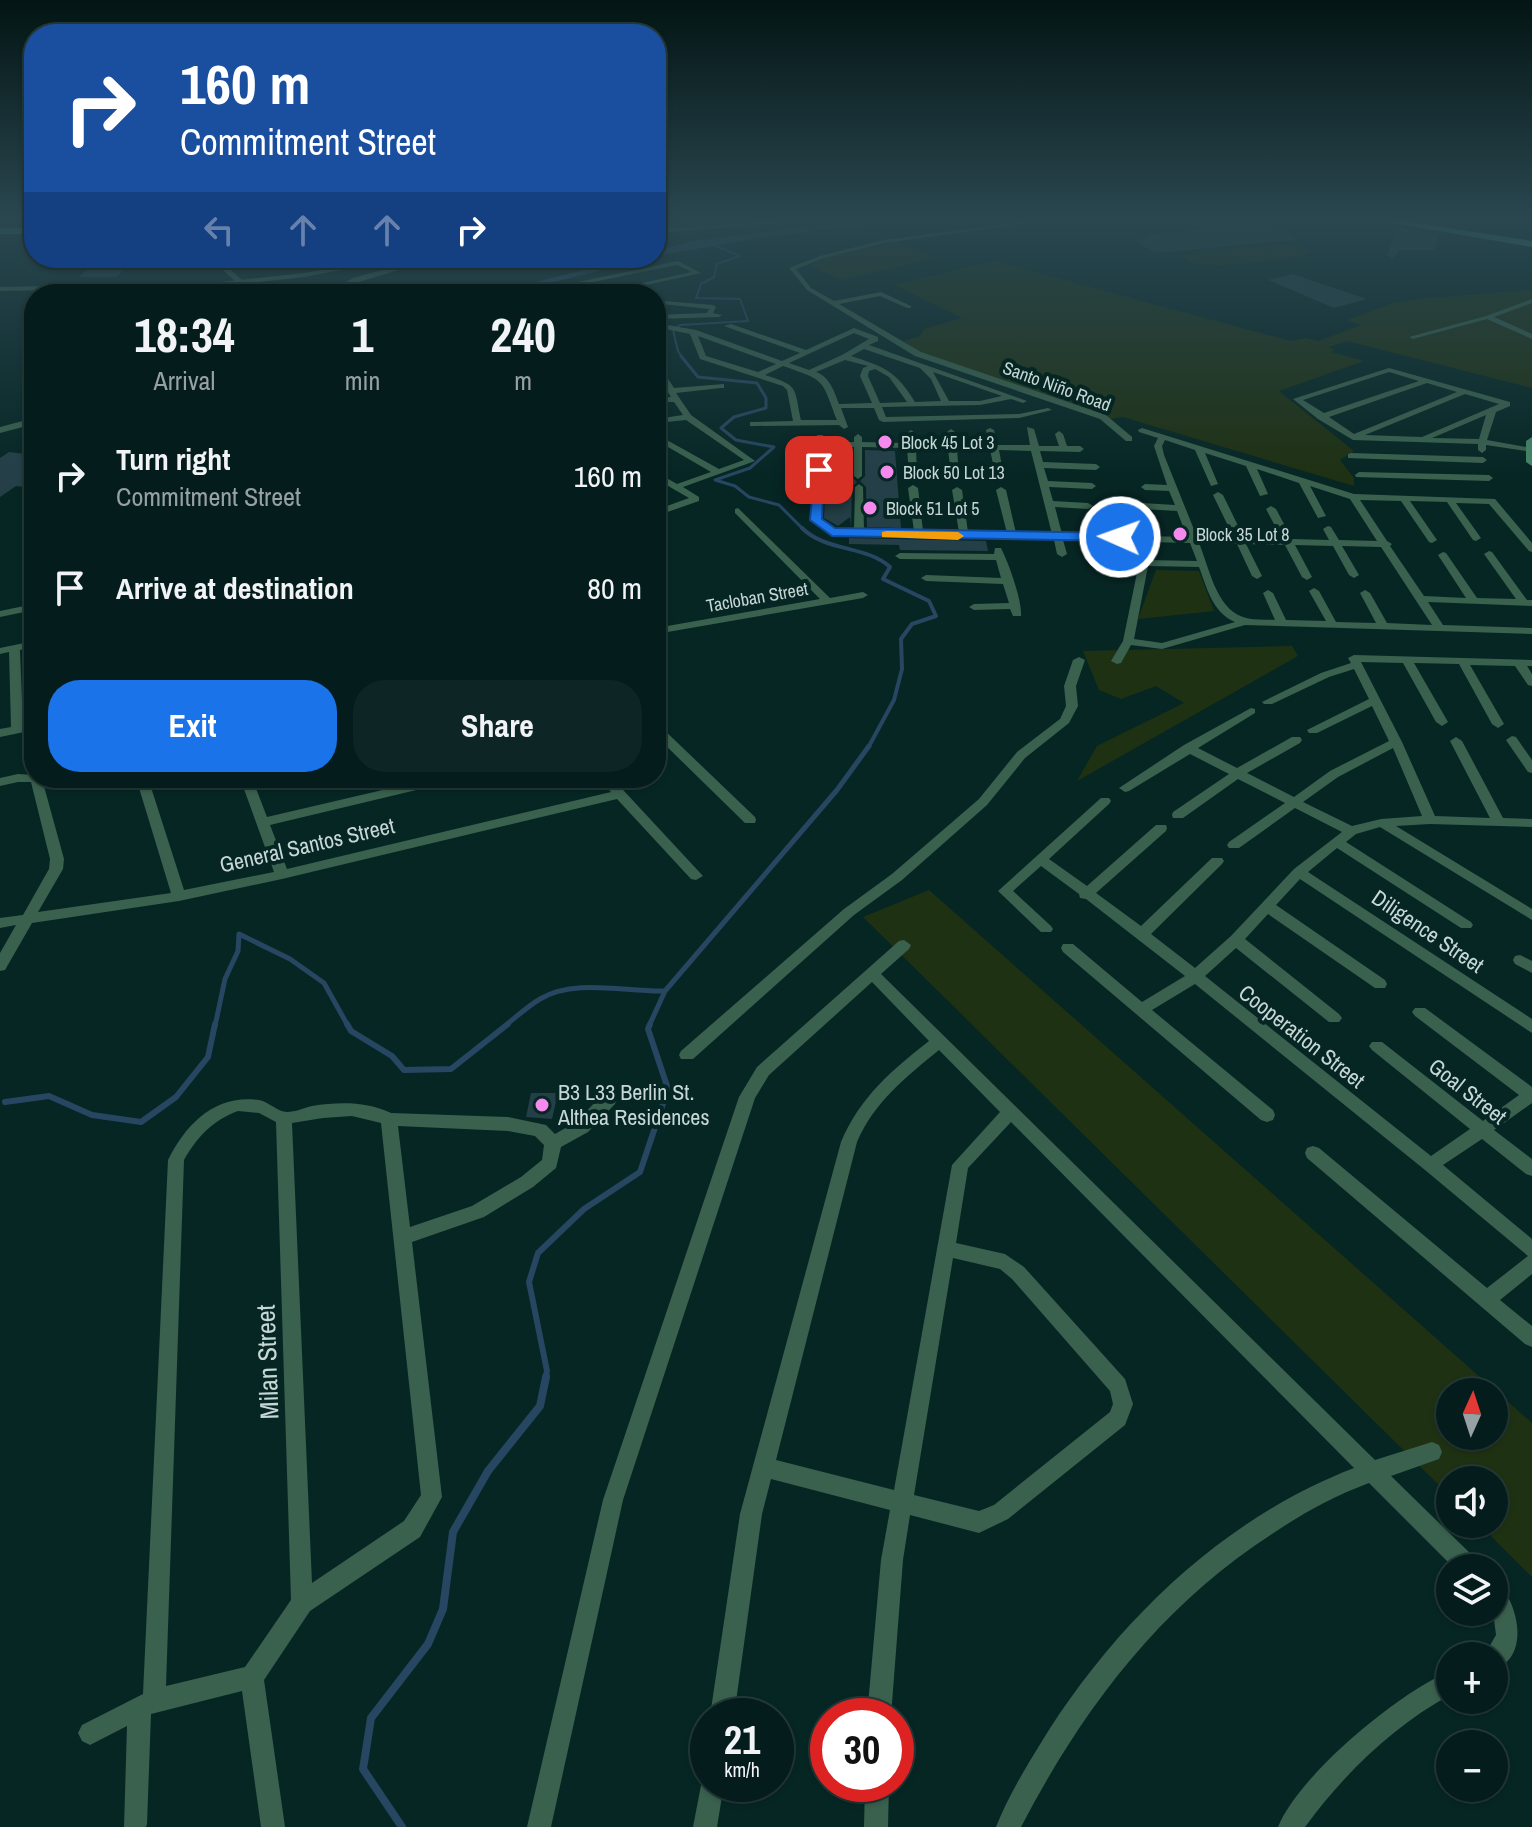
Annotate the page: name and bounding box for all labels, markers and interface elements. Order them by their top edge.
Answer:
text: 160 m [180,46,310,121]
icon: right [48,56,152,160]
text: Commitment Street [180,118,436,166]
icon: left [197,208,241,252]
icon: ahead [281,208,325,252]
icon: ahead [365,208,409,252]
icon: right [449,208,493,252]
text: 18:34 [134,302,235,367]
text: 1 [352,302,373,367]
text: 240 [490,302,556,367]
street label: Santo Niño Road [1000,355,1114,417]
text: Arrival [154,363,215,398]
text: min [345,363,380,398]
text: m [514,363,532,398]
place label: Block 45 Lot 3 [901,430,995,455]
marker: Block 45 Lot 3 [876,433,894,451]
pin [785,436,853,504]
text: Turn right [116,439,230,479]
icon: arrive [797,448,841,492]
icon: right [48,454,92,498]
text: 160 m [574,456,642,496]
place label: Block 50 Lot 13 [903,460,1005,485]
marker: Block 50 Lot 13 [878,463,896,481]
text: Commitment Street [116,479,301,514]
position arrow [1078,495,1162,579]
place label: Block 51 Lot 5 [886,496,980,521]
marker: Block 51 Lot 5 [861,499,879,517]
place label: Block 35 Lot 8 [1196,522,1290,547]
marker: Block 35 Lot 8 [1171,525,1189,543]
icon: arrive [48,566,92,610]
text: Arrive at destination [116,568,354,608]
text: 80 m [587,568,642,608]
street label: Tacloban Street [704,576,810,618]
button: Exit [48,680,337,772]
button: Share [353,680,642,772]
street label: General Santos Street [217,810,397,880]
street label: Diligence Street [1366,882,1490,980]
street label: Cooperation Street [1233,977,1371,1095]
street label: Goal Street [1423,1051,1513,1131]
place label: B3 L33 Berlin St. Althea Residences [557,1077,709,1132]
marker: B3 L33 Berlin St. Althea Residences [533,1096,551,1114]
street label: Milan Street [248,1304,286,1420]
north arrow [1436,1378,1508,1450]
map controls [1436,1378,1508,1802]
button: sound [1436,1466,1508,1538]
button: layers [1436,1554,1508,1626]
button: + [1436,1642,1508,1714]
speed limit sign: 30 [810,1698,914,1802]
text: 21 [724,1713,760,1766]
button: − [1436,1730,1508,1802]
text: km/h [724,1756,760,1783]

